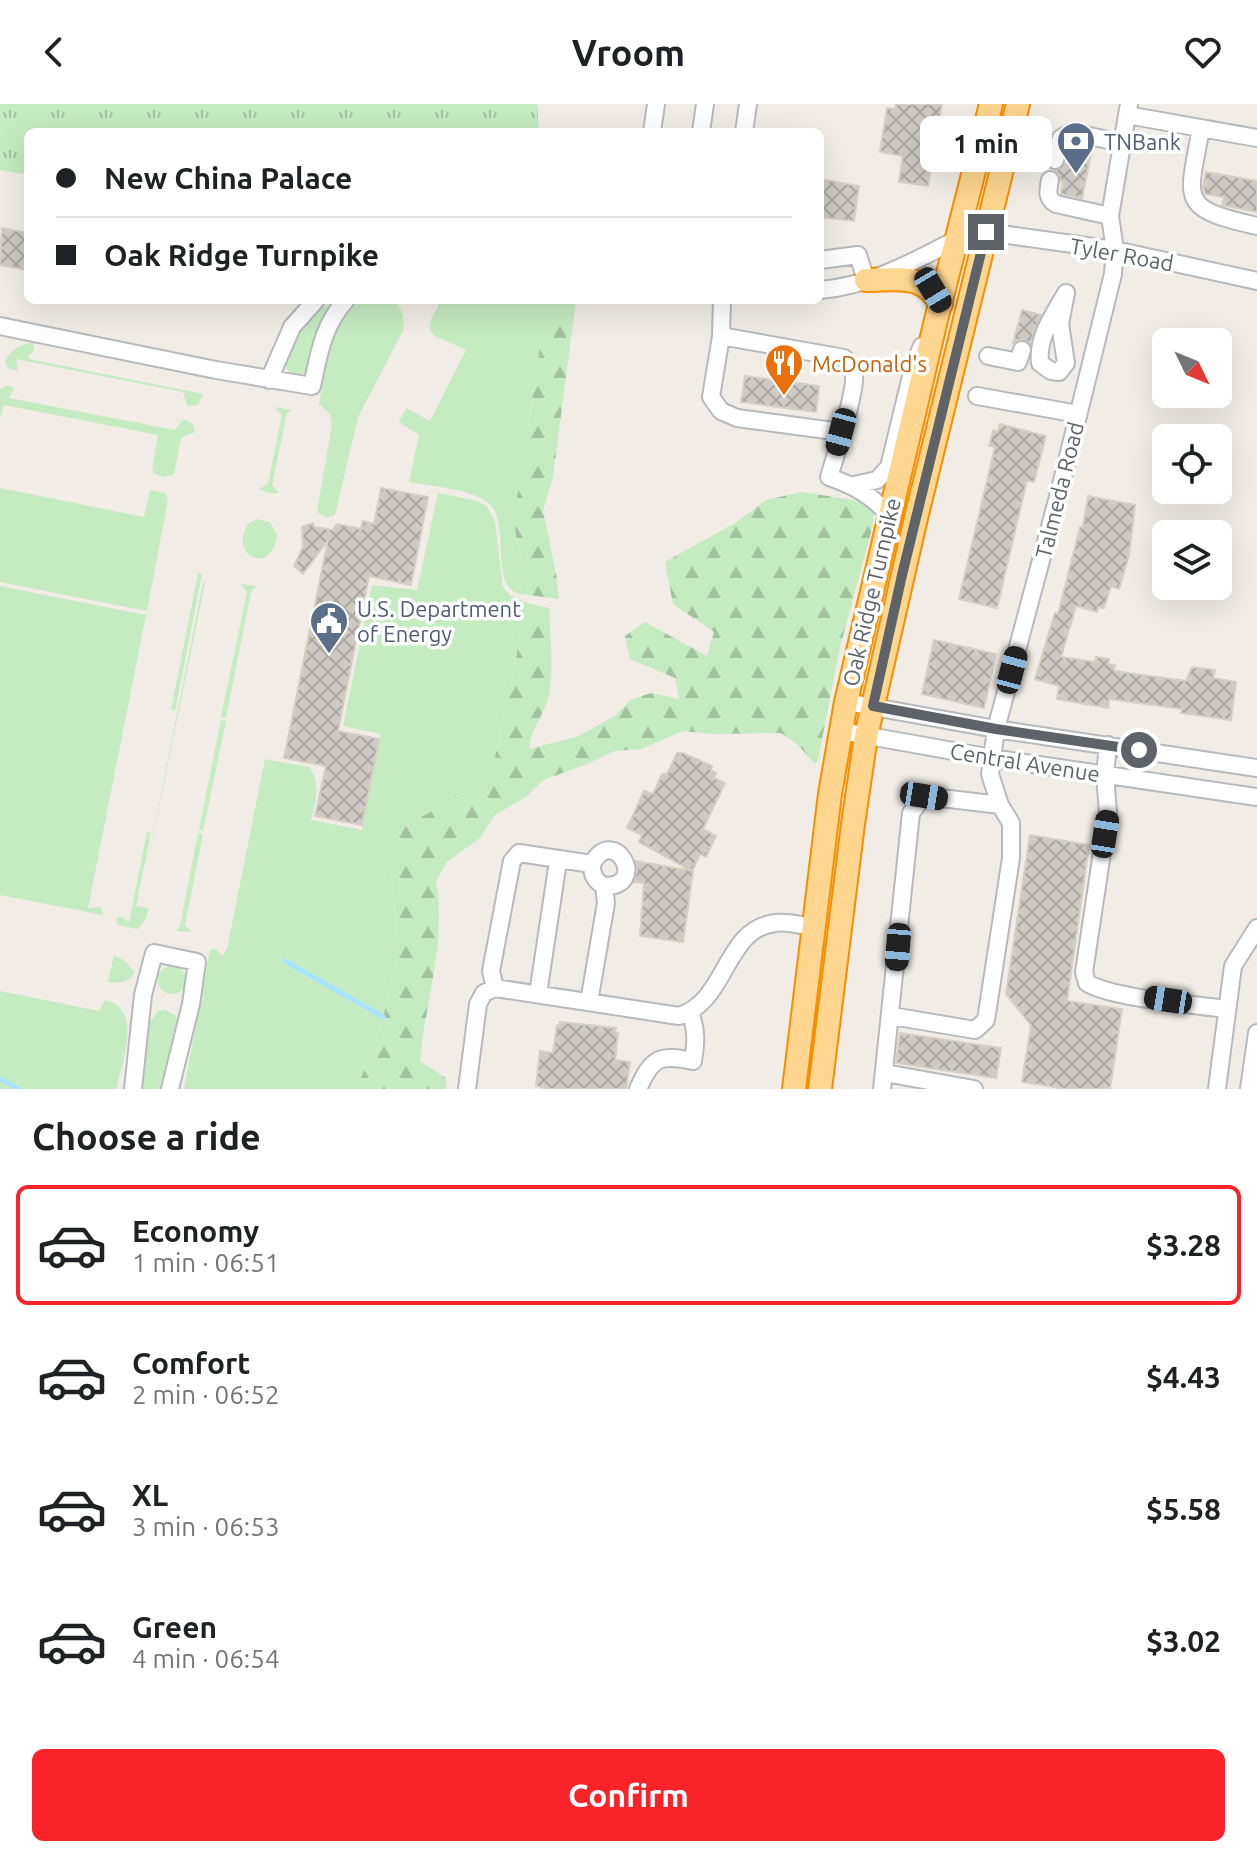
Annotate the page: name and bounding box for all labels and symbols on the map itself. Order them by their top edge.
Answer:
callout: 1 min [920,116,1052,172]
bank icon: TNBank [1055,120,1097,175]
place label: TNBank [1104,129,1181,154]
route end [968,214,1004,250]
street label: Tyler Road [1068,233,1176,275]
car [910,263,956,317]
north arrow [1152,328,1232,408]
restaurant icon: McDonald's [763,342,805,397]
place label: McDonald's [812,351,927,376]
car [823,406,859,458]
street label: Talmeda Road [1030,419,1088,561]
street label: Oak Ridge Turnpike [837,495,905,689]
place label: U.S. Department of Energy [357,596,521,646]
public building icon: U.S. Department of Energy [308,600,350,655]
car [994,644,1030,696]
route start [1121,732,1157,768]
street label: Central Avenue [948,738,1102,786]
car [898,780,950,812]
car [1089,808,1121,860]
car [884,922,912,972]
car [1142,984,1194,1016]

